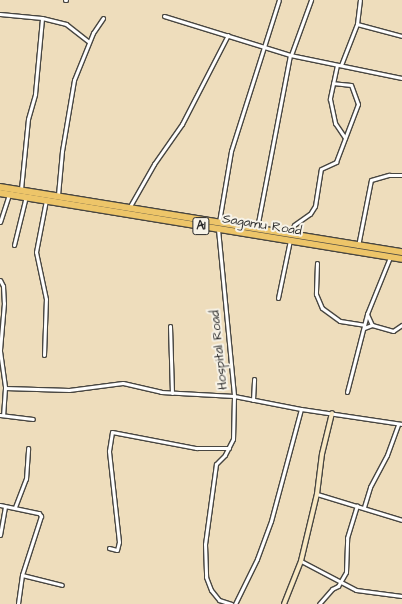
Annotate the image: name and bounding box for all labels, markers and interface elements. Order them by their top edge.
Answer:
street label: Sagamu Road [221,211,303,239]
road number: A1 [192,216,210,236]
street label: Hospital Road [207,309,231,391]

